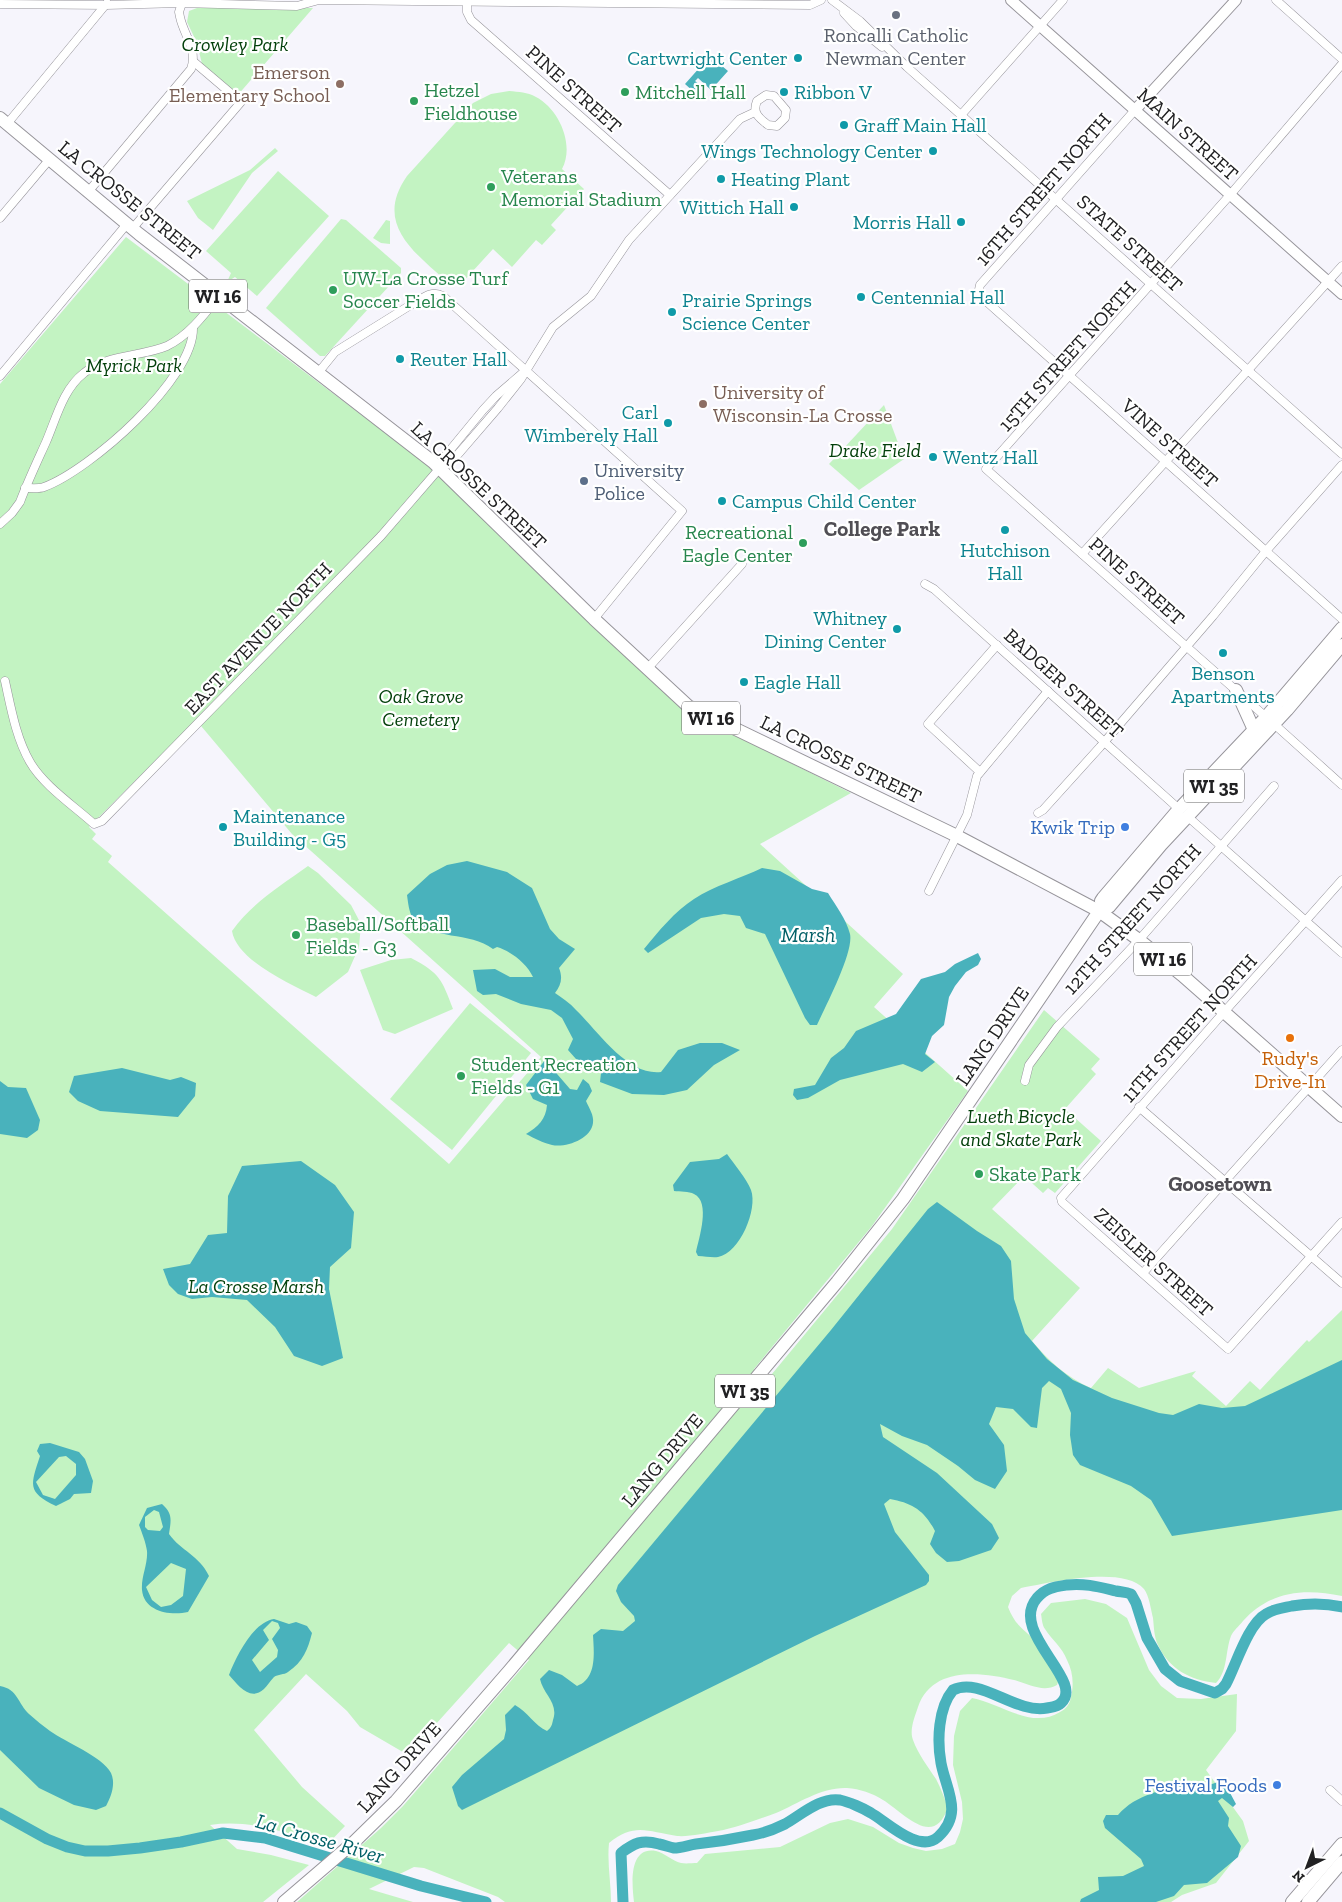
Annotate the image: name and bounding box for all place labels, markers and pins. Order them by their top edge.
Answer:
marker: Roncalli Catholic Newman Center [890,9,902,21]
place label: Roncalli Catholic Newman Center [823,23,969,70]
place label: Cartwright Center [627,46,788,70]
marker: Cartwright Center [792,52,804,64]
place label: Emerson Elementary School [169,60,331,107]
marker: Emerson Elementary School [334,78,346,90]
place label: Hetzel Fieldhouse [424,78,517,125]
place label: Mitchell Hall [635,80,746,104]
place label: Ribbon V [794,80,872,104]
marker: Mitchell Hall [619,86,631,98]
marker: Ribbon V [778,86,790,98]
marker: Hetzel Fieldhouse [408,95,420,107]
place label: Graff Main Hall [854,113,987,137]
marker: Graff Main Hall [838,119,850,131]
place label: Wings Technology Center [701,139,923,163]
marker: Wings Technology Center [927,145,939,157]
place label: Veterans Memorial Stadium [500,164,662,211]
place label: Heating Plant [731,167,851,191]
marker: Heating Plant [715,173,727,185]
marker: Veterans Memorial Stadium [485,181,497,193]
place label: Wittich Hall [680,195,784,219]
marker: Wittich Hall [788,201,800,213]
place label: Morris Hall [853,210,951,234]
marker: Morris Hall [955,216,967,228]
place label: UW-La Crosse Turf Soccer Fields [343,266,509,313]
marker: UW-La Crosse Turf Soccer Fields [327,284,339,296]
place label: Centennial Hall [871,285,1005,309]
place label: Prairie Springs Science Center [682,288,812,335]
marker: Centennial Hall [855,291,867,303]
marker: Prairie Springs Science Center [666,306,678,318]
place label: Reuter Hall [410,347,507,371]
marker: Reuter Hall [394,353,406,365]
place label: University of Wisconsin-La Crosse [713,380,892,427]
marker: University of Wisconsin-La Crosse [697,398,709,410]
place label: Carl Wimberely Hall [524,400,658,447]
marker: Carl Wimberely Hall [662,417,674,429]
place label: Wentz Hall [943,445,1038,469]
marker: Wentz Hall [927,451,939,463]
place label: University Police [594,458,685,505]
marker: University Police [578,475,590,487]
place label: Campus Child Center [732,489,917,513]
marker: Campus Child Center [716,495,728,507]
place label: Recreational Eagle Center [682,520,793,567]
marker: Hutchison Hall [999,524,1011,536]
marker: Recreational Eagle Center [797,537,809,549]
place label: Hutchison Hall [960,538,1050,585]
place label: Whitney Dining Center [764,606,888,653]
marker: Whitney Dining Center [891,623,903,635]
marker: Benson Apartments [1217,647,1229,659]
place label: Benson Apartments [1171,661,1275,708]
place label: Eagle Hall [754,670,841,694]
marker: Eagle Hall [738,676,750,688]
place label: Maintenance Building - G5 [233,804,346,851]
place label: Kwik Trip [1030,815,1115,839]
marker: Maintenance Building - G5 [217,821,229,833]
marker: Kwik Trip [1119,821,1131,833]
place label: Baseball/Softball Fields - G3 [306,912,449,959]
marker: Baseball/Softball Fields - G3 [290,929,302,941]
marker: Rudy's Drive-In [1284,1032,1296,1044]
place label: Rudy's Drive-In [1254,1046,1326,1093]
place label: Student Recreation Fields - G1 [471,1052,638,1099]
marker: Student Recreation Fields - G1 [455,1070,467,1082]
place label: Skate Park [989,1162,1081,1186]
marker: Skate Park [973,1168,985,1180]
place label: Festival Foods [1145,1773,1267,1797]
marker: Festival Foods [1271,1779,1283,1791]

